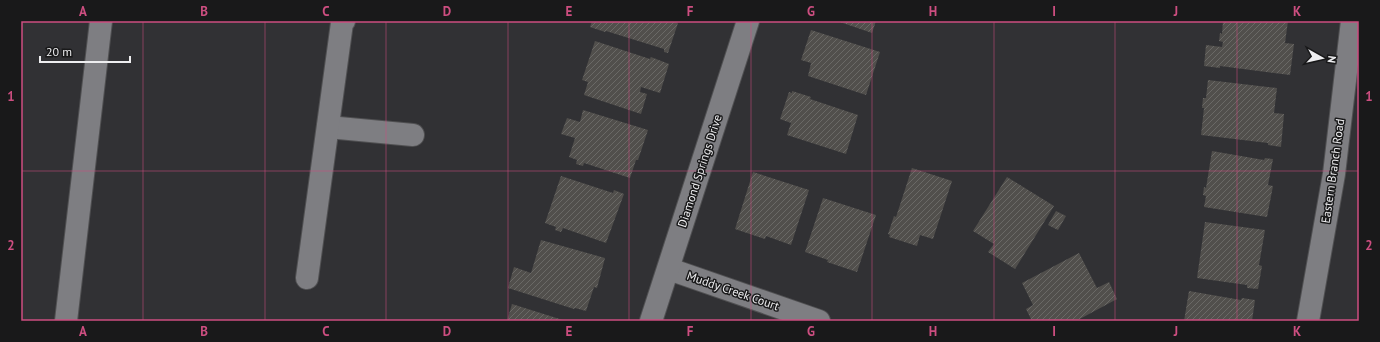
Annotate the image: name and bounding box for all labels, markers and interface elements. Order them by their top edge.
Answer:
text: A [79,3,87,20]
text: B [200,3,208,20]
text: C [322,3,330,20]
text: D [443,3,451,20]
text: E [566,3,573,20]
text: F [687,3,694,20]
text: G [807,3,815,20]
text: H [929,3,937,20]
text: I [1052,3,1056,20]
text: J [1173,3,1178,20]
text: K [1293,3,1301,20]
scale bar [40,38,130,64]
north arrow [1302,38,1342,78]
text: 20 m [46,44,72,59]
text: N [1324,55,1339,64]
text: 1 [7,88,15,105]
text: 1 [1365,88,1373,105]
street label: Diamond Springs Drive [674,113,725,229]
street label: Eastern Branch Road [1318,118,1347,224]
text: 2 [7,237,15,254]
text: 2 [1365,237,1373,254]
street label: Muddy Creek Court [685,268,781,313]
text: A [79,323,87,340]
text: B [200,323,208,340]
text: C [322,323,330,340]
text: D [443,323,451,340]
text: E [566,323,573,340]
text: F [687,323,694,340]
text: G [807,323,815,340]
text: H [929,323,937,340]
text: I [1052,323,1056,340]
text: J [1173,323,1178,340]
text: K [1293,323,1301,340]

